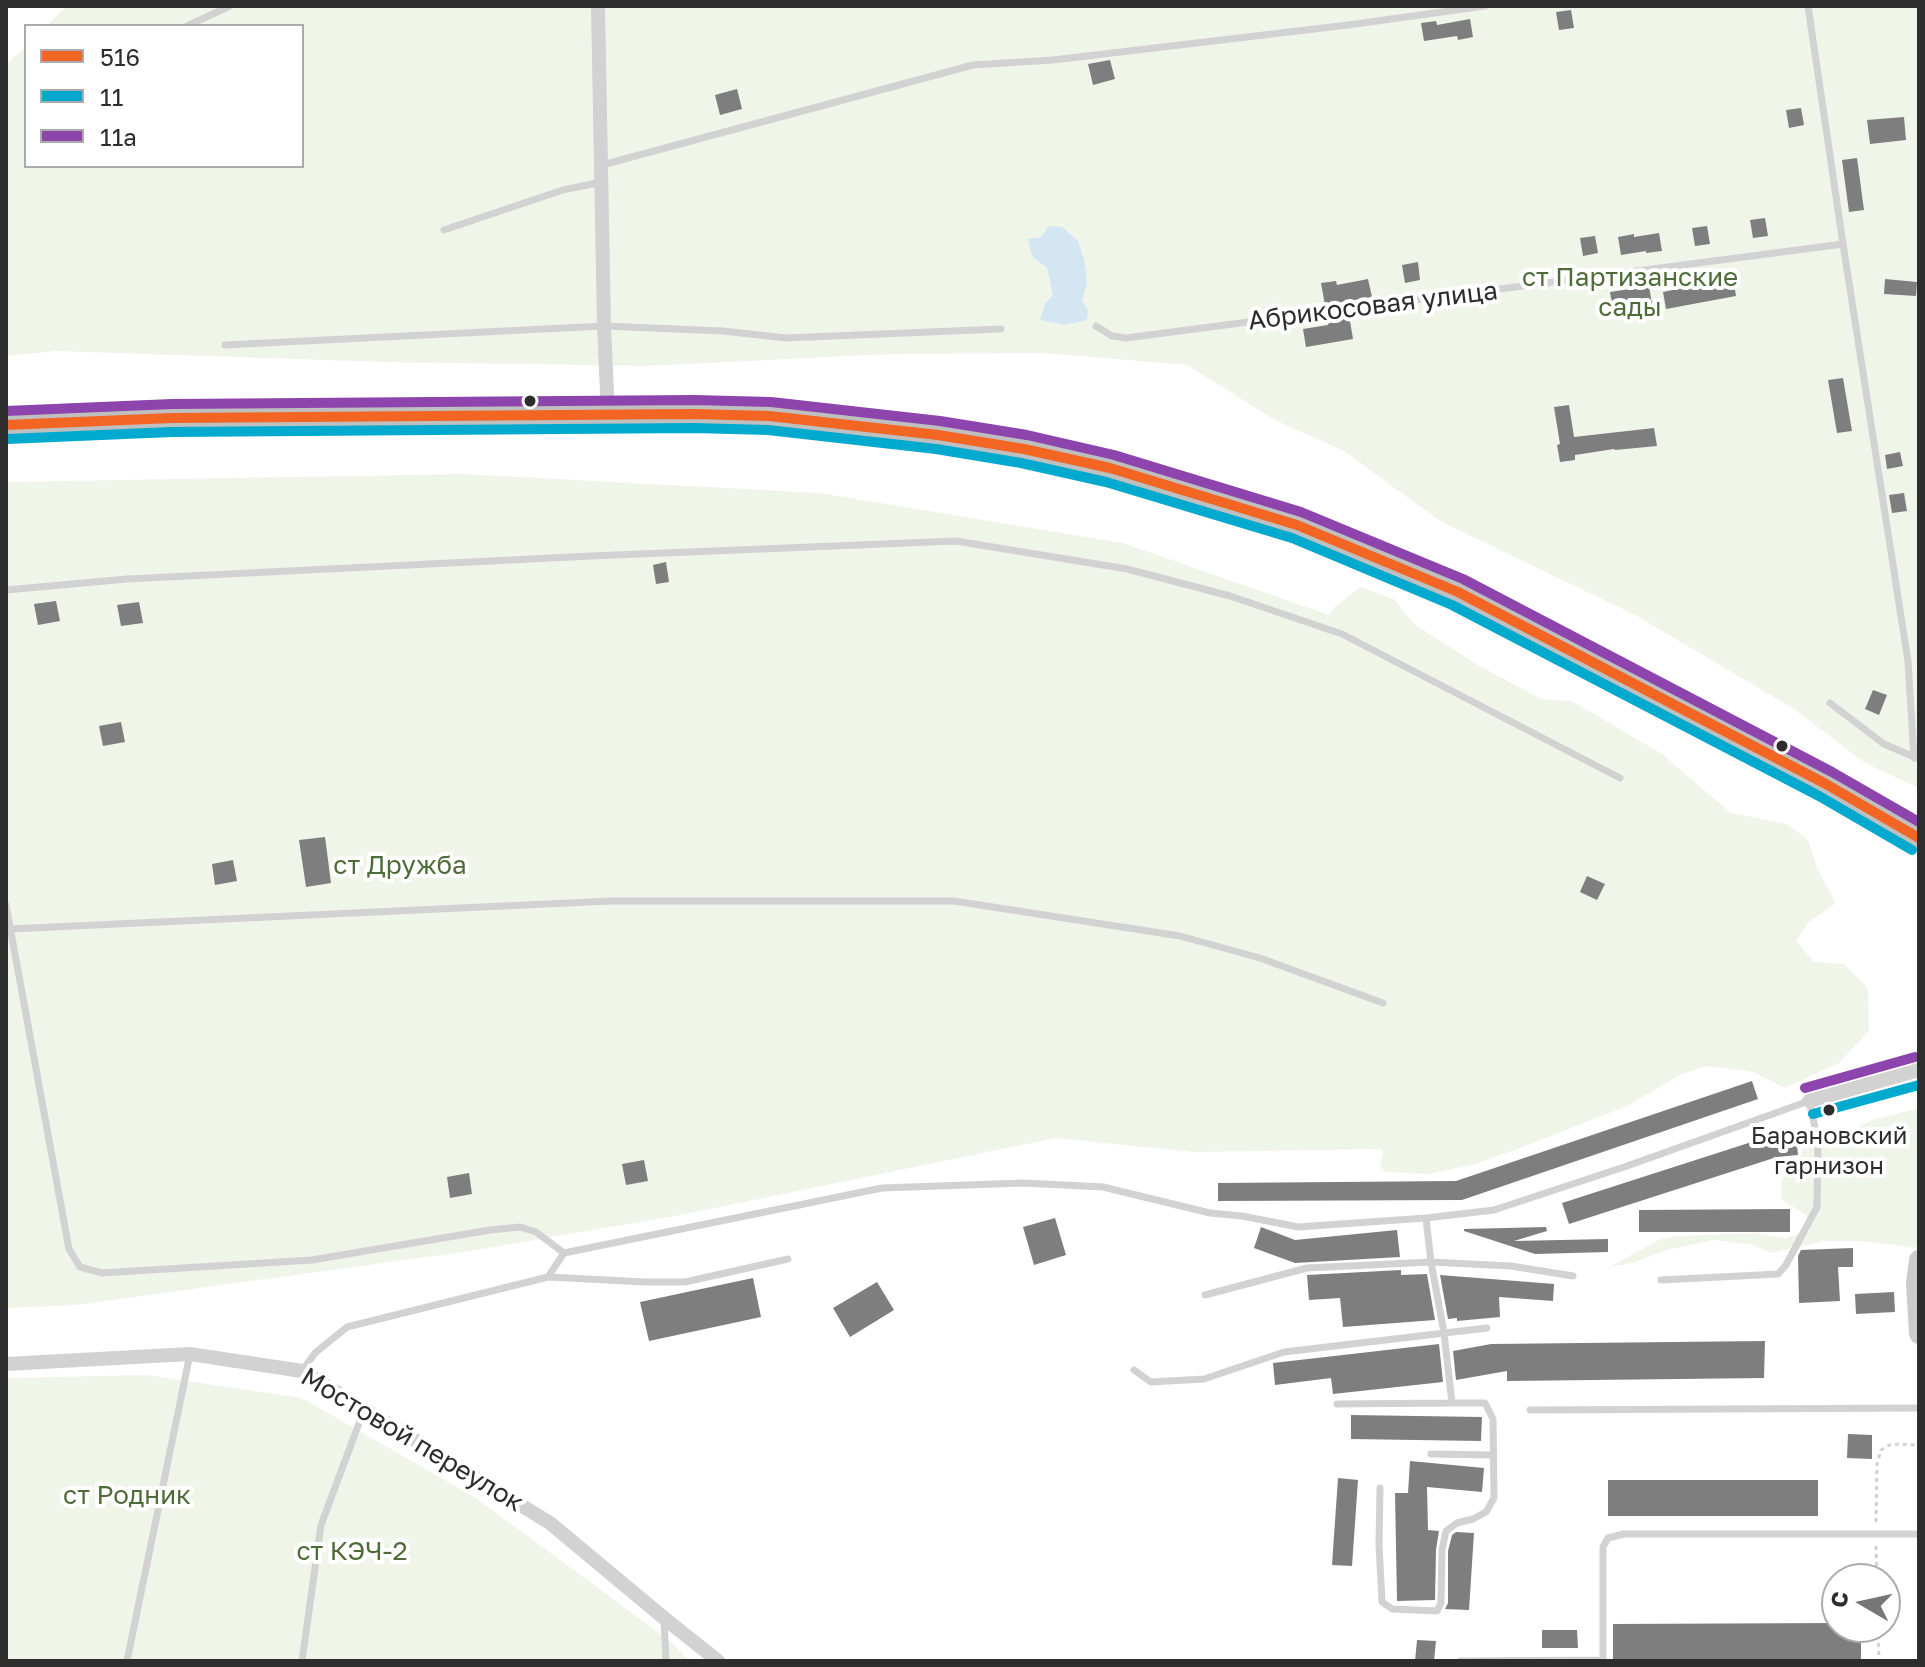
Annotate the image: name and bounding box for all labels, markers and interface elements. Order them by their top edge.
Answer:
legend [24,24,304,168]
text: 516 [100,42,140,71]
text: 11 [100,82,123,111]
text: 11а [100,122,137,151]
park label: ст Партизанские сады [1522,262,1738,324]
street label: Абрикосовая улица [1246,275,1500,337]
unlabelled marker [522,393,538,409]
unlabelled marker [1774,738,1790,754]
park label: ст Дружба [333,850,467,882]
marker: Барановский гарнизон [1821,1102,1837,1118]
place label: Барановский гарнизон [1751,1122,1907,1178]
street label: Мостовой переулок [295,1361,529,1519]
park label: ст Родник [63,1480,191,1512]
park label: ст КЭЧ-2 [296,1536,408,1568]
north arrow [1821,1563,1901,1643]
text: С [1824,1590,1853,1609]

